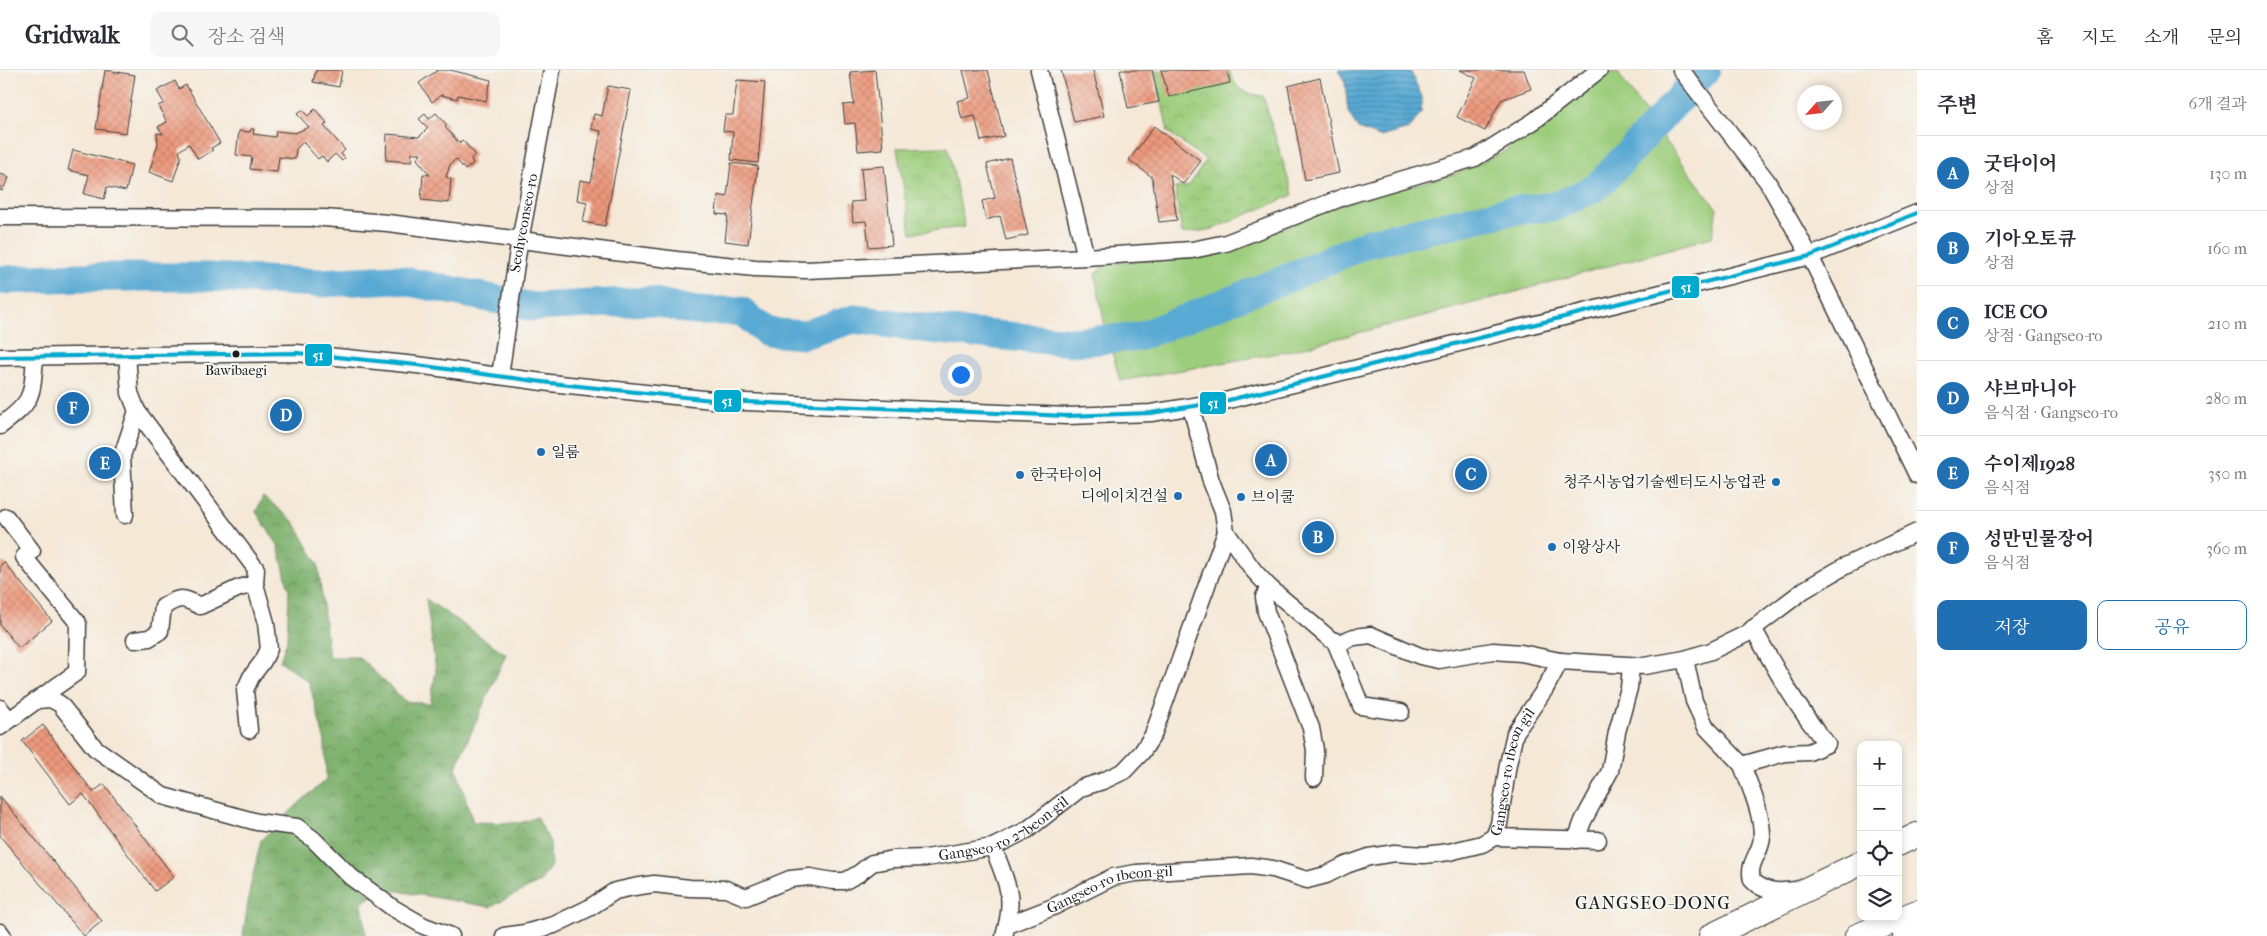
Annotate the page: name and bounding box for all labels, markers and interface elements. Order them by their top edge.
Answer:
search box [150,12,500,57]
text: Gridwalk [25,21,120,49]
icon: search [168,21,196,49]
text: 장소 검색 [208,26,285,48]
text: 홈 [2036,27,2054,48]
text: 지도 [2082,27,2116,48]
text: 소개 [2144,27,2179,48]
text: 문의 [2207,27,2242,48]
north arrow [1797,85,1842,130]
text: 주변 [1937,93,1978,117]
text: 6개 결과 [2189,94,2247,113]
text: 굿타이어 [1984,153,2057,175]
text: A [1948,164,1958,183]
text: 130 m [2209,164,2247,183]
street label: Seohyeonseo-ro [506,171,542,273]
text: 상점 [1984,178,2015,197]
text: 기아오토큐 [1984,228,2076,250]
text: B [1948,239,1958,258]
text: 160 m [2207,239,2247,258]
text: 상점 [1984,253,2015,272]
line badge: 51 [1671,275,1700,299]
text: 51 [1680,279,1692,296]
text: ICE CO [1984,301,2048,323]
text: C [1948,314,1958,333]
text: 210 m [2208,314,2247,333]
text: 상점 · Gangseo-ro [1984,326,2102,345]
line badge: 51 [304,343,333,367]
text: 51 [312,347,324,364]
marker: Bawibaegi [231,349,241,359]
place label: Bawibaegi [205,362,267,379]
your location [948,362,974,388]
text: 샤브마니아 [1984,378,2076,400]
pin: F [57,389,89,427]
line badge: 51 [713,389,742,413]
text: D [1947,389,1959,408]
text: 280 m [2205,389,2247,408]
line badge: 51 [1199,391,1227,415]
text: 51 [721,393,733,410]
text: 51 [1207,395,1219,412]
pin: D [270,396,302,434]
text: 음식점 · Gangseo-ro [1984,403,2118,422]
pin: A [1255,441,1287,479]
place label: 일룸 [551,443,580,461]
pin: E [89,444,121,482]
marker: 일룸 [535,446,547,458]
text: 수이제1928 [1984,453,2075,475]
pin: C [1455,455,1487,493]
text: E [1948,464,1958,483]
text: 350 m [2208,464,2247,483]
place label: 한국타이어 [1030,466,1102,484]
marker: 한국타이어 [1014,469,1026,481]
place label: 청주시농업기술쎈터도시농업관 [1563,473,1766,491]
marker: 청주시농업기술쎈터도시농업관 [1770,476,1782,488]
text: 음식점 [1984,478,2030,497]
place label: 디에이치건설 [1081,487,1168,505]
place label: 브이쿨 [1251,488,1295,506]
marker: 디에이치건설 [1172,490,1184,502]
marker: 브이쿨 [1235,491,1247,503]
pin: B [1302,518,1334,556]
text: 성만민물장어 [1984,528,2094,550]
place label: 이왕상사 [1562,538,1620,556]
text: F [1949,539,1957,558]
text: 360 m [2206,539,2247,558]
marker: 이왕상사 [1546,541,1558,553]
text: 음식점 [1984,553,2030,572]
button: 저장 [1937,600,2087,650]
button: 공유 [2097,600,2247,650]
street label: Gangseo-ro 1beon-gil [1486,704,1539,839]
map controls [1857,741,1902,921]
button: + [1857,741,1902,786]
button: − [1857,786,1902,831]
street label: Gangseo-ro 27beon-gil [937,792,1072,865]
button: locate [1857,831,1902,876]
street label: Gangseo-ro 1beon-gil [1044,862,1173,918]
button: layers [1857,876,1902,921]
district label: GANGSEO-DONG [1575,893,1731,914]

